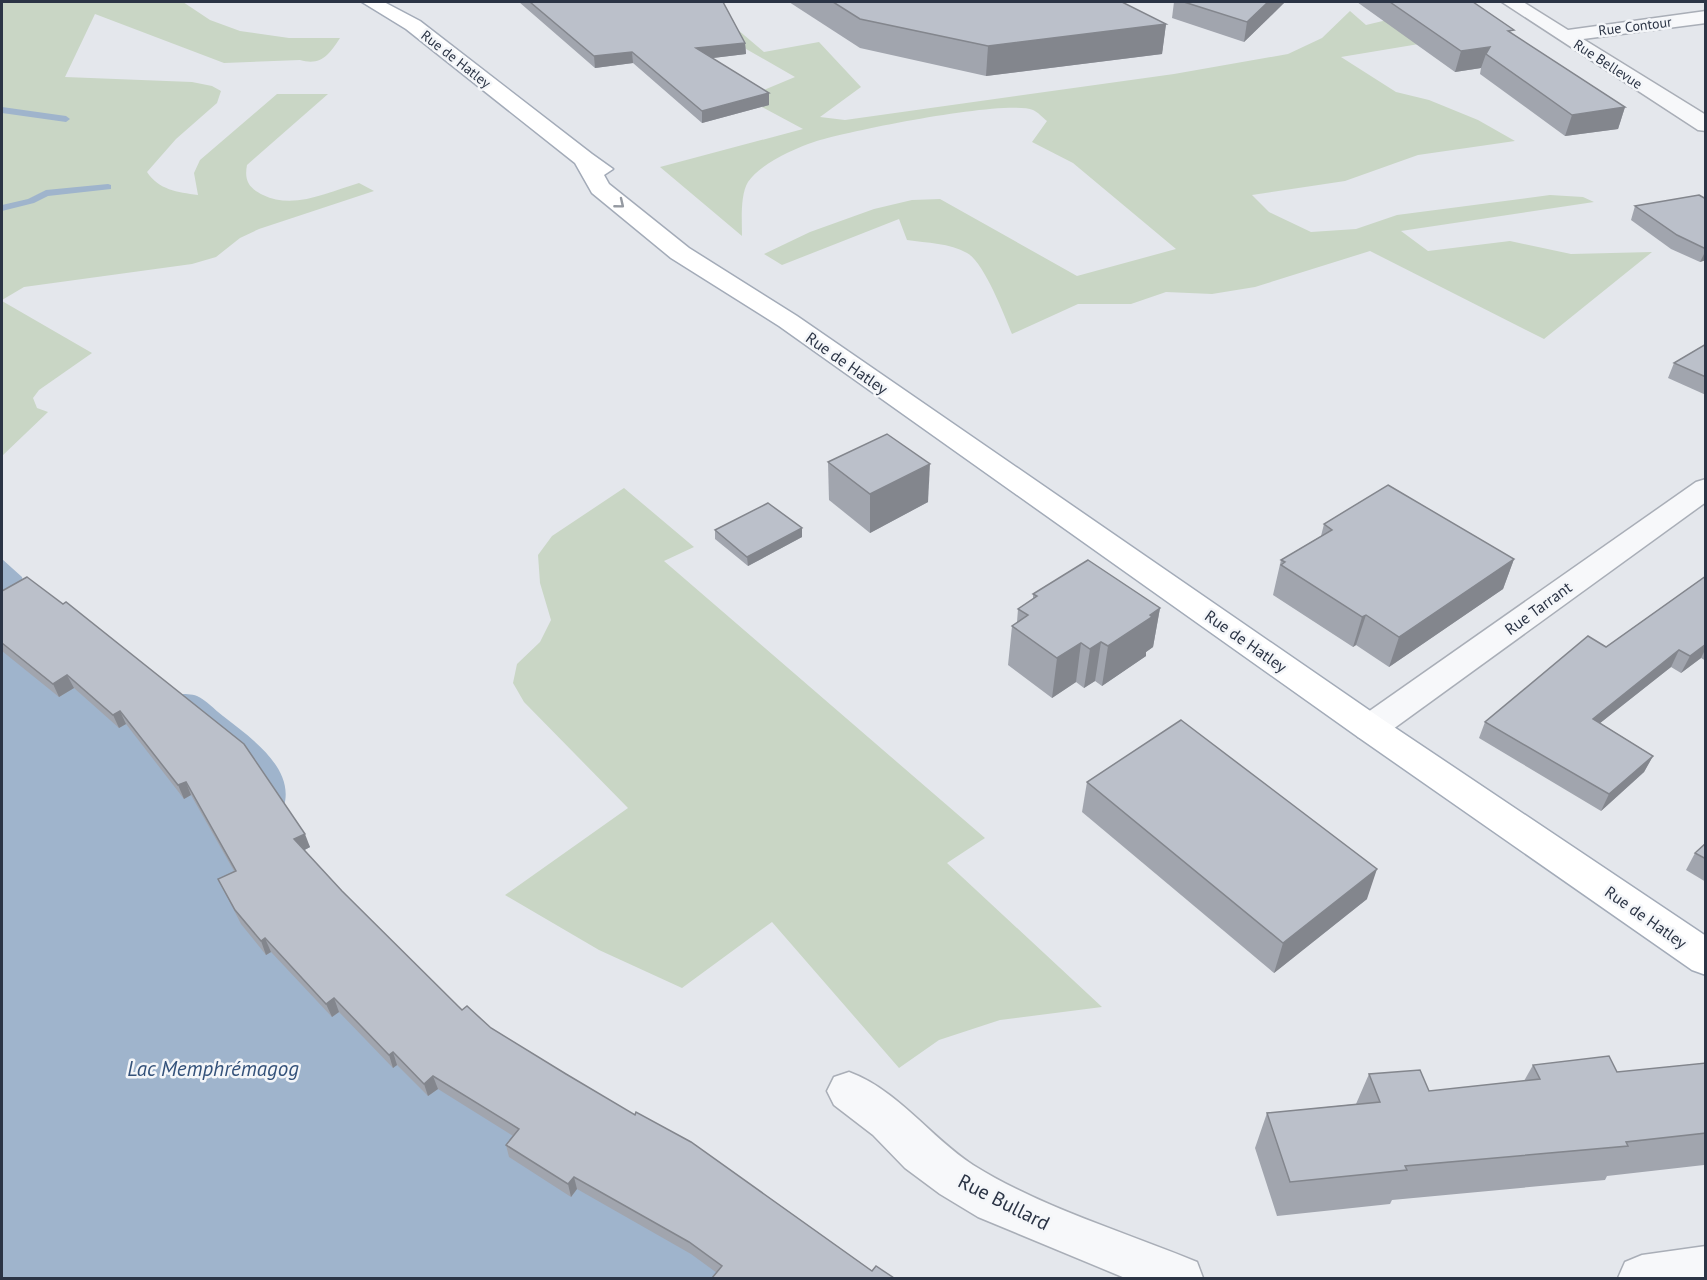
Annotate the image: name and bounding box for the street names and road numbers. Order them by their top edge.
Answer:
street label: Rue Contour [1597,13,1673,39]
street label: Rue de Hatley [418,26,495,92]
street label: Rue Bellevue [1570,35,1646,93]
street label: Rue de Hatley [802,327,892,399]
street label: Rue Tarrant [1501,577,1576,639]
street label: Rue de Hatley [1201,605,1291,677]
street label: Rue de Hatley [1601,881,1691,953]
street label: Rue Bullard [954,1168,1054,1236]

